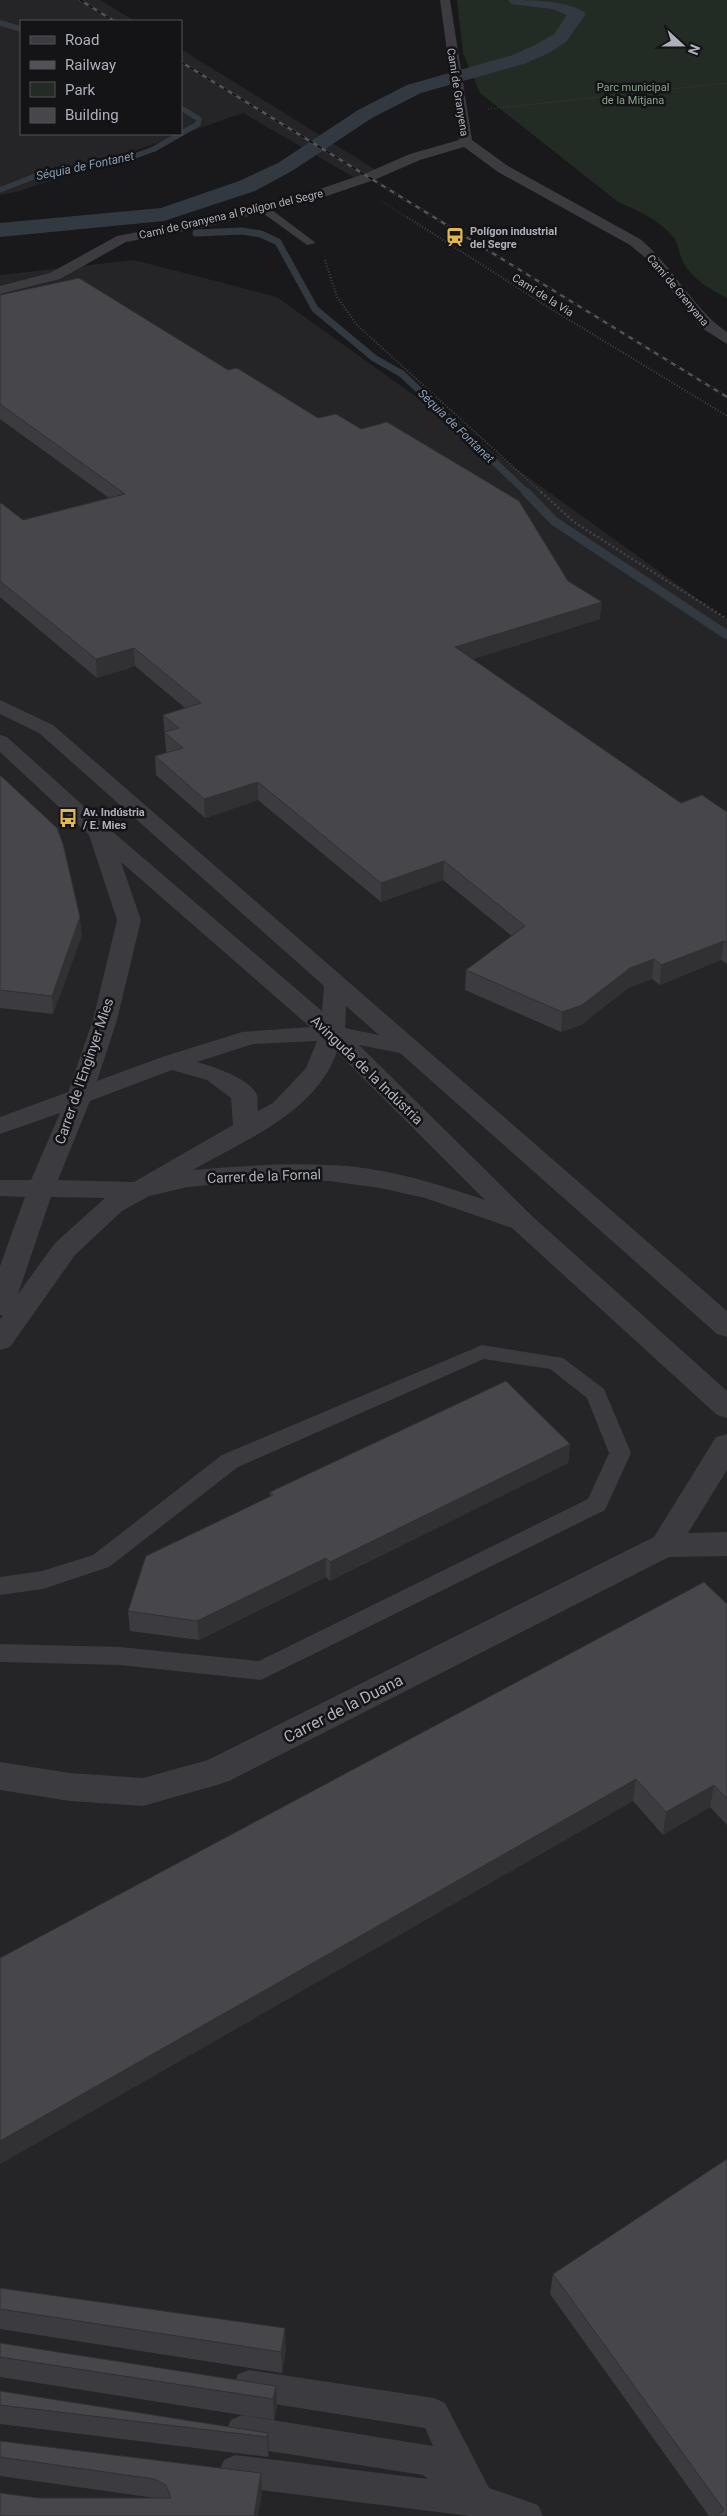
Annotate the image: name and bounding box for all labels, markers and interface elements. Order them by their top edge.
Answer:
legend [20,20,182,135]
north arrow [657,20,707,70]
text: Road [65,31,99,49]
text: N [685,42,703,57]
street label: Camí de Granyena [444,47,471,137]
text: Railway [65,56,116,74]
text: Park [65,81,96,99]
park label: Parc municipal de la Mitjana [597,81,669,107]
text: Building [65,106,119,124]
water label: Séquia de Fontanet [35,149,135,183]
street label: Camí de Granyena al Polígon del Segre [138,187,325,242]
place label: Polígon industrial del Segre [470,225,557,251]
station icon: Polígon industrial del Segre [444,226,466,248]
street label: Camí de Grenyana [644,252,711,329]
street label: Camí de la Via [510,271,576,320]
water label: Séquia de Fontanet [415,386,497,466]
place label: Av. Indústria / E. Mies [82,806,145,832]
bus stop icon: Av. Indústria / E. Mies [57,807,79,829]
street label: Carrer de l'Enginyer Mies [51,996,117,1146]
street label: Avinguda de la Indústria [308,1012,426,1128]
street label: Carrer de la Fornal [207,1166,321,1186]
street label: Carrer de la Duana [280,1670,406,1747]

